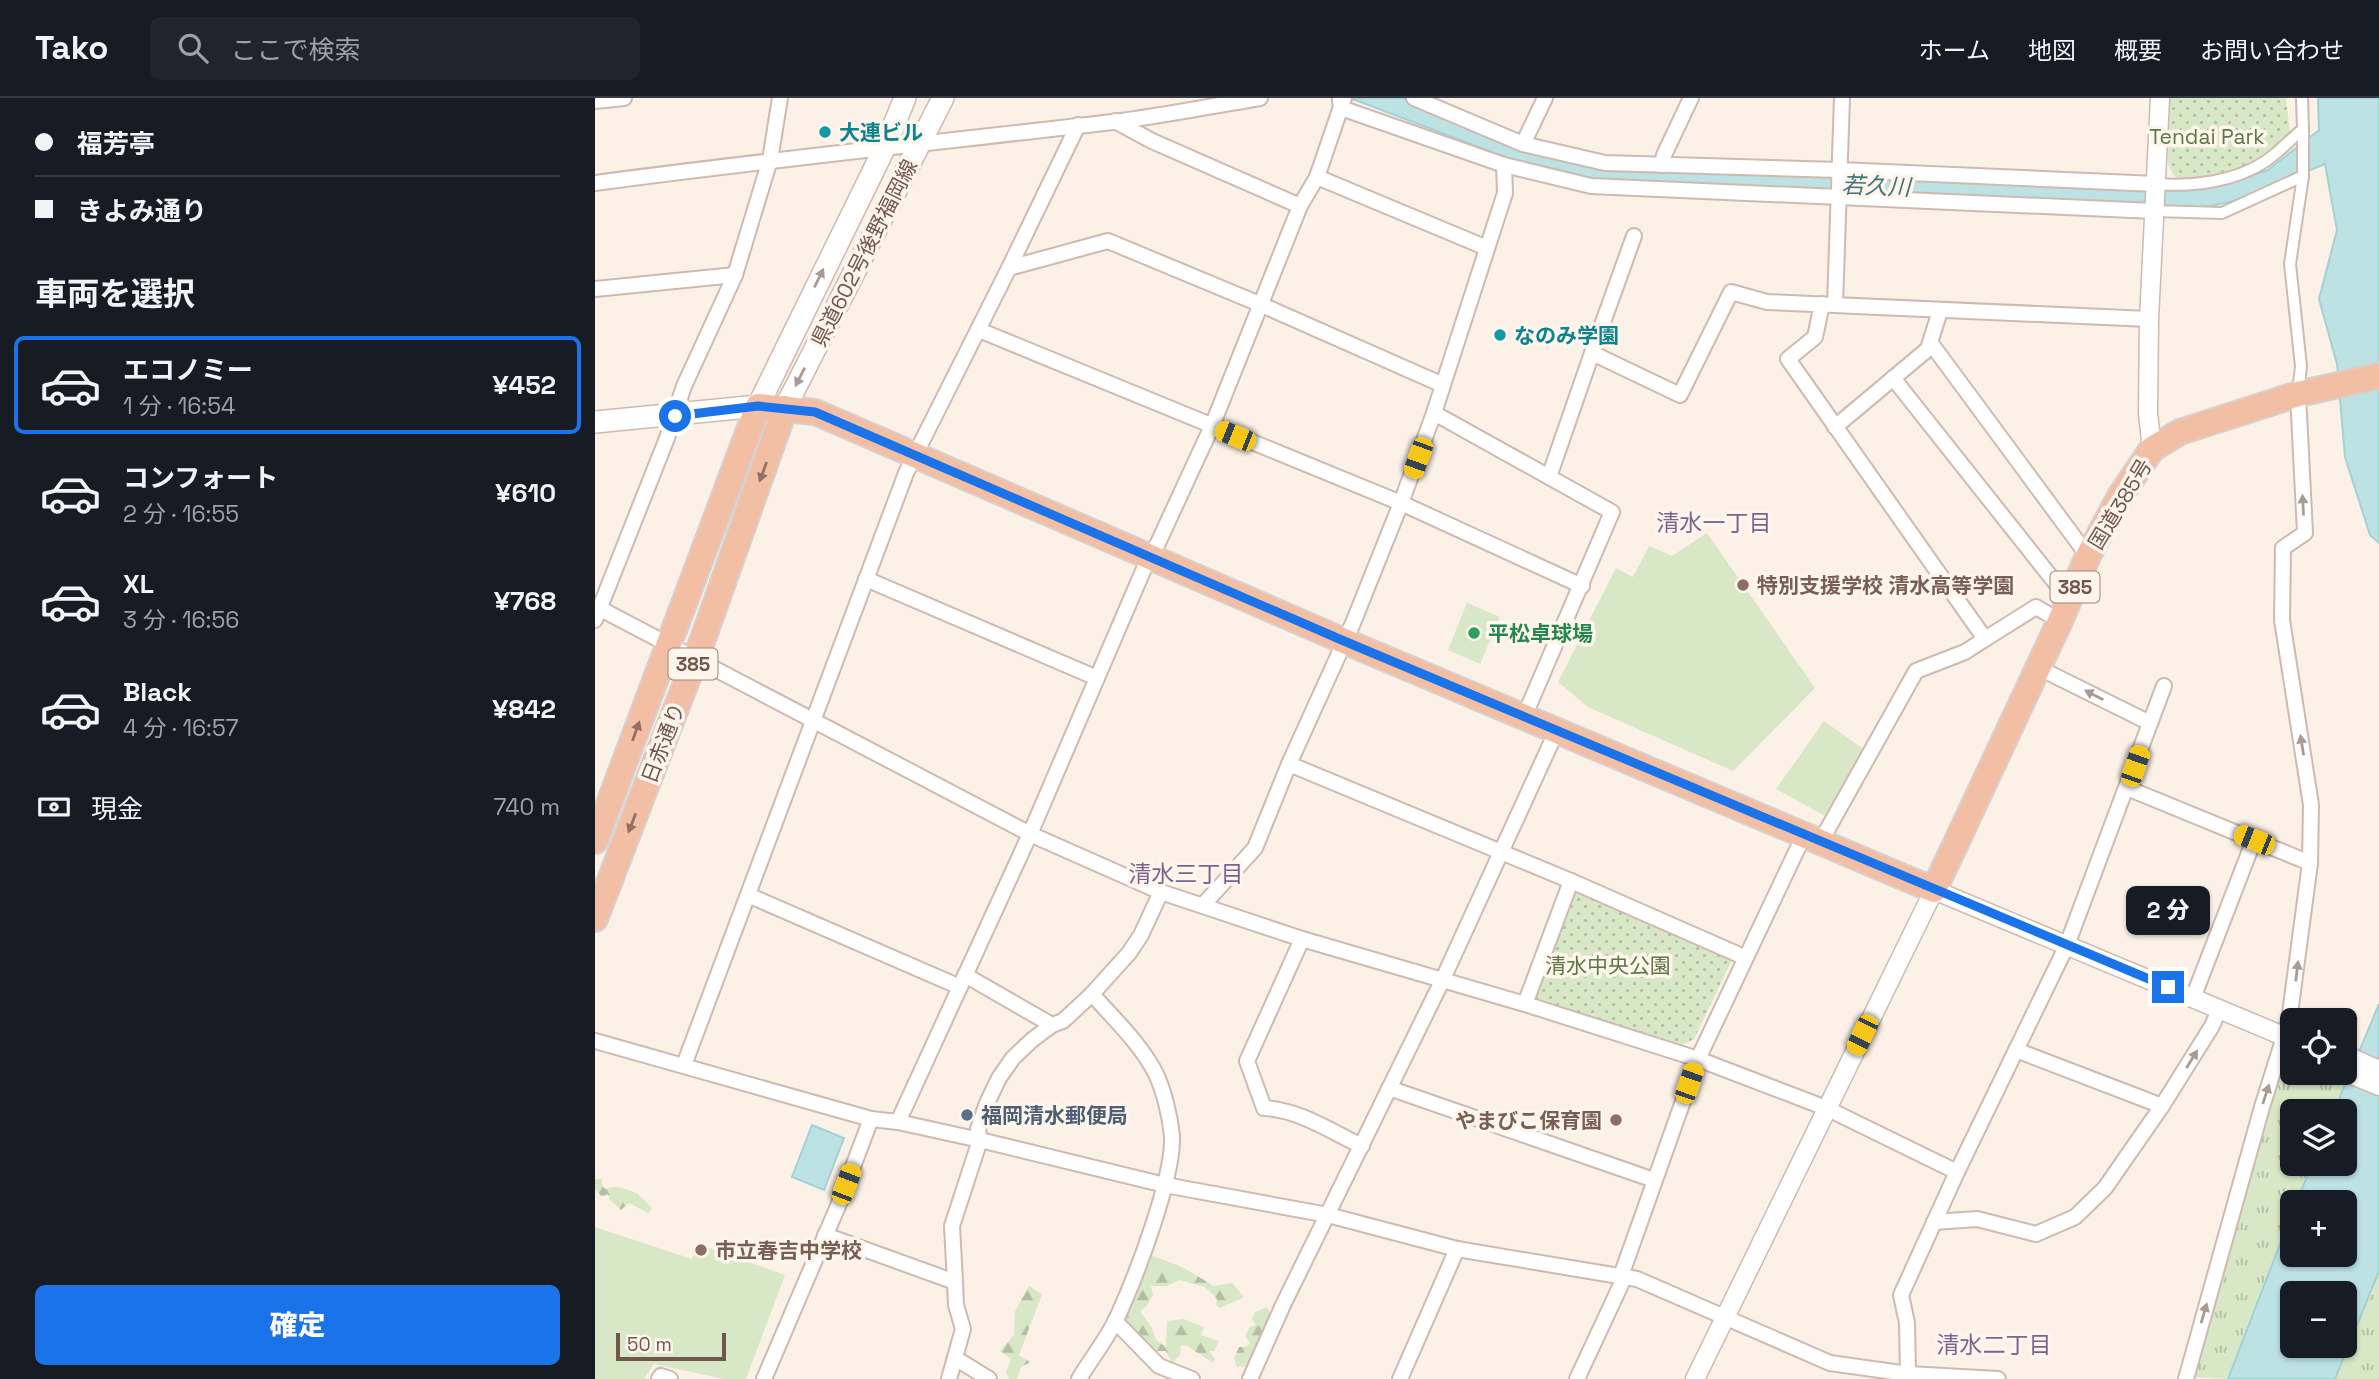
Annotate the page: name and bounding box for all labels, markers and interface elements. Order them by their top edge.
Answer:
search box [150,17,640,80]
text: Tako [35,27,108,69]
icon: search [174,29,212,67]
text: ここで検索 [230,33,360,67]
text: ホーム [1919,35,1990,66]
text: 地図 [2028,35,2076,66]
text: 概要 [2114,35,2162,66]
text: お問い合わせ [2200,35,2344,66]
place label: 大連ビル [839,119,923,146]
park label: Tendai Park [2149,123,2265,150]
marker: 大連ビル [817,124,833,140]
text: 福芳亭 [77,127,155,161]
street label: 県道602号後野福岡線 [805,155,923,351]
water label: 若久川 [1841,170,1914,202]
text: きよみ通り [77,194,207,228]
one-way arrow [813,268,825,288]
text: 車両を選択 [35,274,195,314]
place label: なのみ学園 [1514,322,1619,349]
marker: なのみ学園 [1492,327,1508,343]
text: エコノミー [123,353,253,387]
icon: car [39,354,102,417]
one-way arrow [794,367,805,387]
text: ¥452 [493,368,556,402]
text: 1 分 · 16:54 [123,391,235,421]
route start [659,400,691,432]
car [1212,418,1259,454]
car [1401,435,1436,481]
street label: 国道385号 [2082,454,2158,554]
text: コンフォート [123,461,278,495]
one-way arrow [757,461,768,482]
icon: car [39,462,102,525]
text: ¥610 [495,476,556,510]
one-way arrow [2298,494,2309,516]
text: 2 分 · 16:55 [123,499,239,529]
district label: 清水一丁目 [1657,508,1772,538]
text: XL [123,567,154,601]
icon: car [39,570,102,633]
place label: 特別支援学校 清水高等学園 [1757,572,2014,599]
road number: 385 [2051,572,2099,602]
marker: 特別支援学校 清水高等学園 [1735,577,1751,593]
text: ¥768 [494,584,556,618]
text: 3 分 · 16:56 [123,605,239,635]
place label: 平松卓球場 [1488,620,1593,647]
marker: 平松卓球場 [1466,625,1482,641]
road number: 385 [669,649,717,680]
text: Black [123,675,192,709]
icon: car [39,678,102,741]
one-way arrow [2084,690,2104,701]
text: ¥842 [492,692,556,726]
street label: 日赤通り [635,699,691,787]
text: 4 分 · 16:57 [123,713,238,743]
one-way arrow [631,720,642,741]
one-way arrow [2296,734,2307,756]
car [2119,743,2152,789]
icon: cash [35,788,73,826]
text: 現金 [91,792,143,826]
text: 740 m [494,792,560,822]
one-way arrow [626,812,637,833]
car [2231,822,2278,858]
district label: 清水三丁目 [1129,859,1244,889]
callout: 2 分 [2126,886,2210,934]
text: 2 分 [2147,895,2189,925]
park label: 清水中央公園 [1545,952,1671,979]
one-way arrow [2292,960,2303,982]
route end [2152,971,2184,1003]
map controls [2280,1008,2357,1358]
button: locate [2280,1008,2357,1085]
car [1844,1012,1881,1058]
one-way arrow [2185,1049,2198,1068]
car [1673,1060,1706,1106]
one-way arrow [2261,1084,2272,1105]
button: layers [2280,1099,2357,1176]
place label: 福岡清水郵便局 [981,1102,1128,1129]
marker: 福岡清水郵便局 [959,1107,975,1123]
place label: やまびこ保育園 [1455,1107,1602,1134]
marker: やまびこ保育園 [1608,1112,1624,1128]
car [829,1161,864,1207]
button: + [2280,1190,2357,1267]
place label: 市立春吉中学校 [715,1237,862,1264]
marker: 市立春吉中学校 [693,1242,709,1258]
button: − [2280,1281,2357,1358]
button: 確定 [35,1285,560,1365]
one-way arrow [2199,1302,2210,1324]
scale bar [616,1330,726,1362]
district label: 清水二丁目 [1937,1330,2052,1360]
text: 50 m [627,1332,672,1357]

